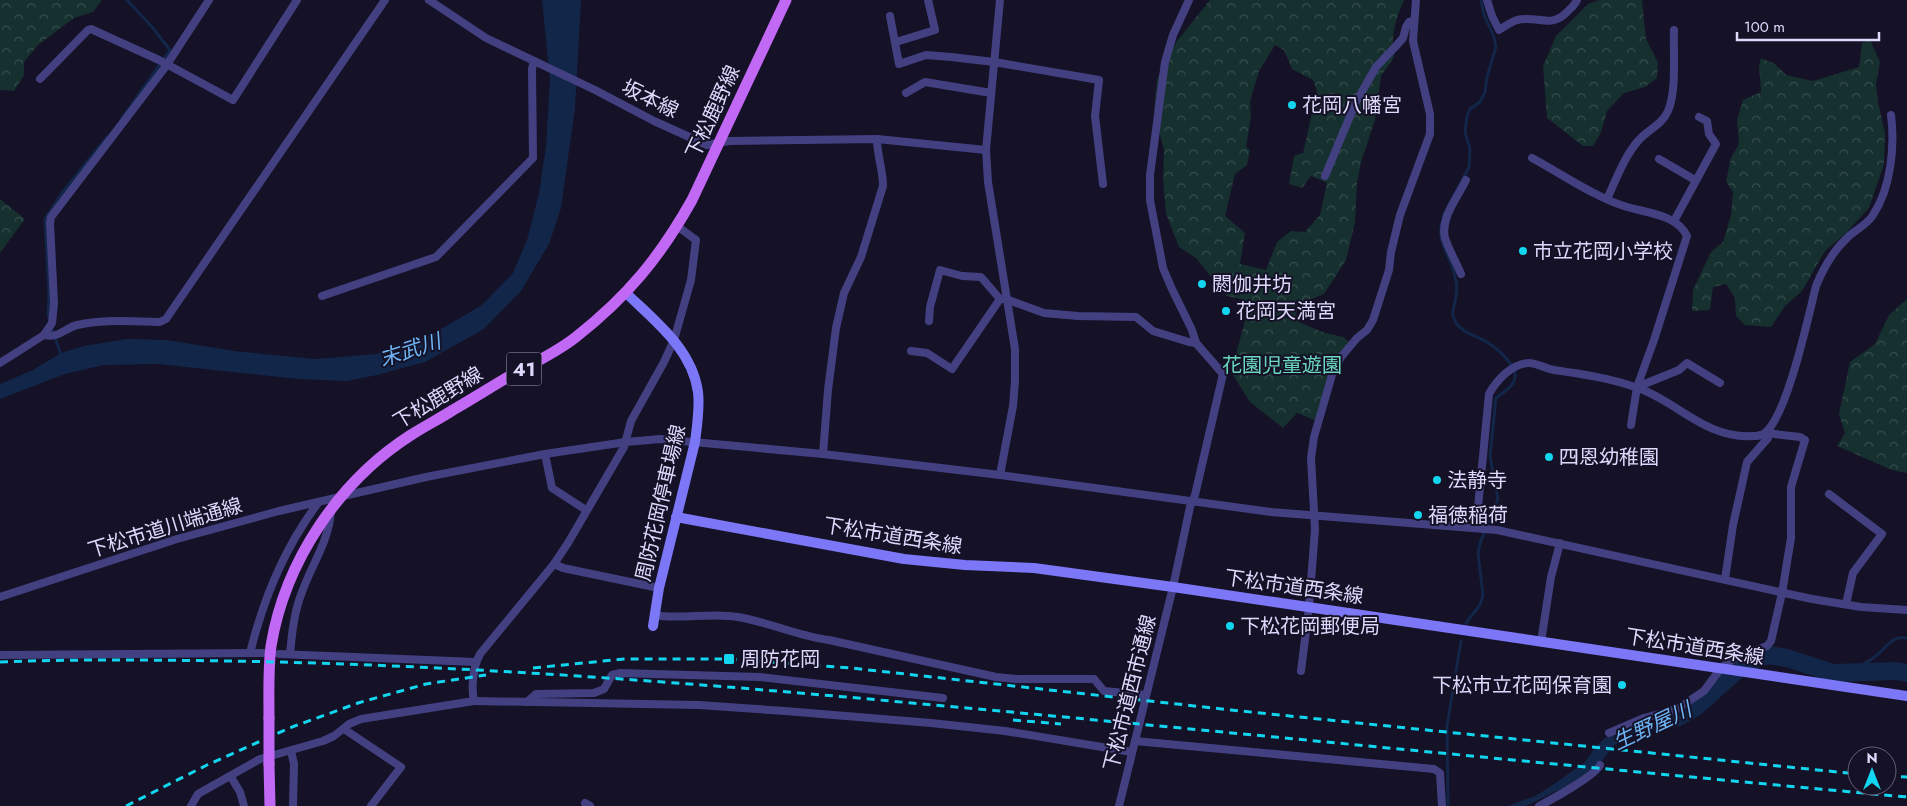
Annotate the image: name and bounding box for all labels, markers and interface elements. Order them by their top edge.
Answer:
scale bar [1737,10,1880,42]
text: 100 m [1744,16,1785,38]
street label: 下松鹿野線 [679,61,747,163]
street label: 坂本線 [617,73,683,125]
place label: 花岡八幡宮 [1302,91,1402,120]
marker: 花岡八幡宮 [1286,99,1298,111]
place label: 市立花岡小学校 [1533,237,1673,266]
marker: 市立花岡小学校 [1517,245,1529,257]
place label: 閼伽井坊 [1212,270,1292,299]
marker: 閼伽井坊 [1196,278,1208,290]
place label: 花岡天満宮 [1236,297,1336,326]
marker: 花岡天満宮 [1220,305,1232,317]
water label: 末武川 [375,325,446,374]
park label: 花園児童遊園 [1222,351,1342,380]
road number: 41 [506,352,542,386]
street label: 下松鹿野線 [388,360,488,436]
street label: 周防花岡停車場線 [629,422,693,584]
place label: 四恩幼稚園 [1559,443,1659,472]
marker: 四恩幼稚園 [1543,451,1555,463]
place label: 法静寺 [1447,466,1507,495]
marker: 法静寺 [1431,474,1443,486]
street label: 下松市道川端通線 [84,491,246,565]
place label: 福徳稲荷 [1428,501,1508,530]
marker: 福徳稲荷 [1412,509,1424,521]
street label: 下松市道西条線 [822,511,964,561]
street label: 下松市道西条線 [1223,563,1365,611]
street label: 下松市道西市通線 [1097,612,1163,774]
place label: 下松花岡郵便局 [1240,612,1380,641]
marker: 下松花岡郵便局 [1224,620,1236,632]
street label: 下松市道西条線 [1624,622,1766,672]
place label: 周防花岡 [740,645,820,674]
marker: 周防花岡 [722,652,736,666]
place label: 下松市立花岡保育園 [1432,671,1612,700]
marker: 下松市立花岡保育園 [1616,679,1628,691]
water label: 生野屋川 [1608,694,1698,757]
north arrow [1847,746,1897,796]
text: N [1866,748,1878,768]

